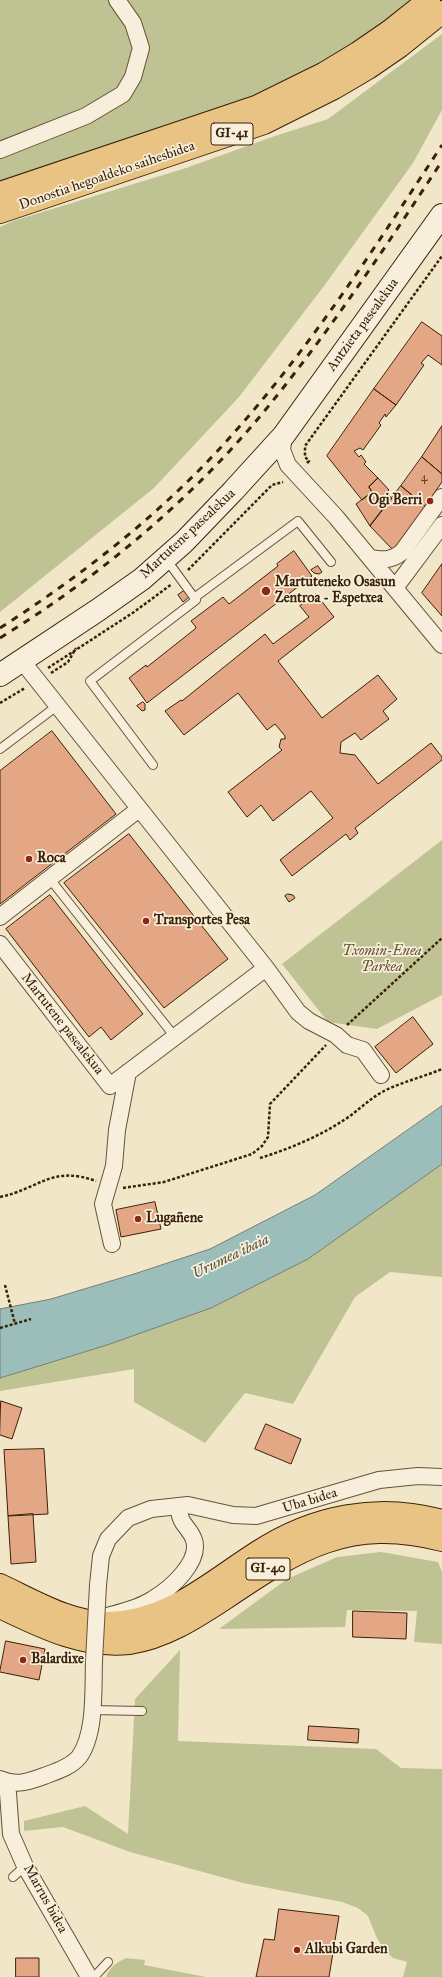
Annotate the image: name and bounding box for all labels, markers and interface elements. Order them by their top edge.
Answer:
road number: GI-41 [211,123,253,145]
street label: Donostia hegoaldeko saihesbidea [17,138,197,214]
street label: Antzieta pasealekua [324,275,402,375]
house number: 4 [421,471,427,485]
street label: Martutene pasealekua [137,485,239,583]
place label: Ogi Berri [369,493,422,509]
marker: Ogi Berri [425,496,435,506]
place label: Martuteneko Osasun Zentroa - Espetxea [275,575,396,608]
marker: Martuteneko Osasun Zentroa - Espetxea [260,585,272,597]
place label: Roca [37,851,66,867]
marker: Roca [24,854,34,864]
place label: Transportes Pesa [154,913,250,929]
marker: Transportes Pesa [141,916,151,926]
park label: Txomin-Enea Parkea [342,944,422,976]
street label: Martutene pasealekua [17,970,107,1078]
place label: Lugañene [146,1211,203,1227]
marker: Lugañene [133,1214,143,1224]
water label: Urumea ibaia [190,1231,272,1283]
street label: Uba bidea [281,1485,339,1517]
road number: GI-40 [246,1558,290,1580]
place label: Balardixe [31,1652,84,1668]
marker: Balardixe [18,1655,28,1665]
street label: Marrus bidea [19,1862,71,1936]
place label: Alkubi Garden [305,1942,388,1958]
marker: Alkubi Garden [292,1945,302,1955]

